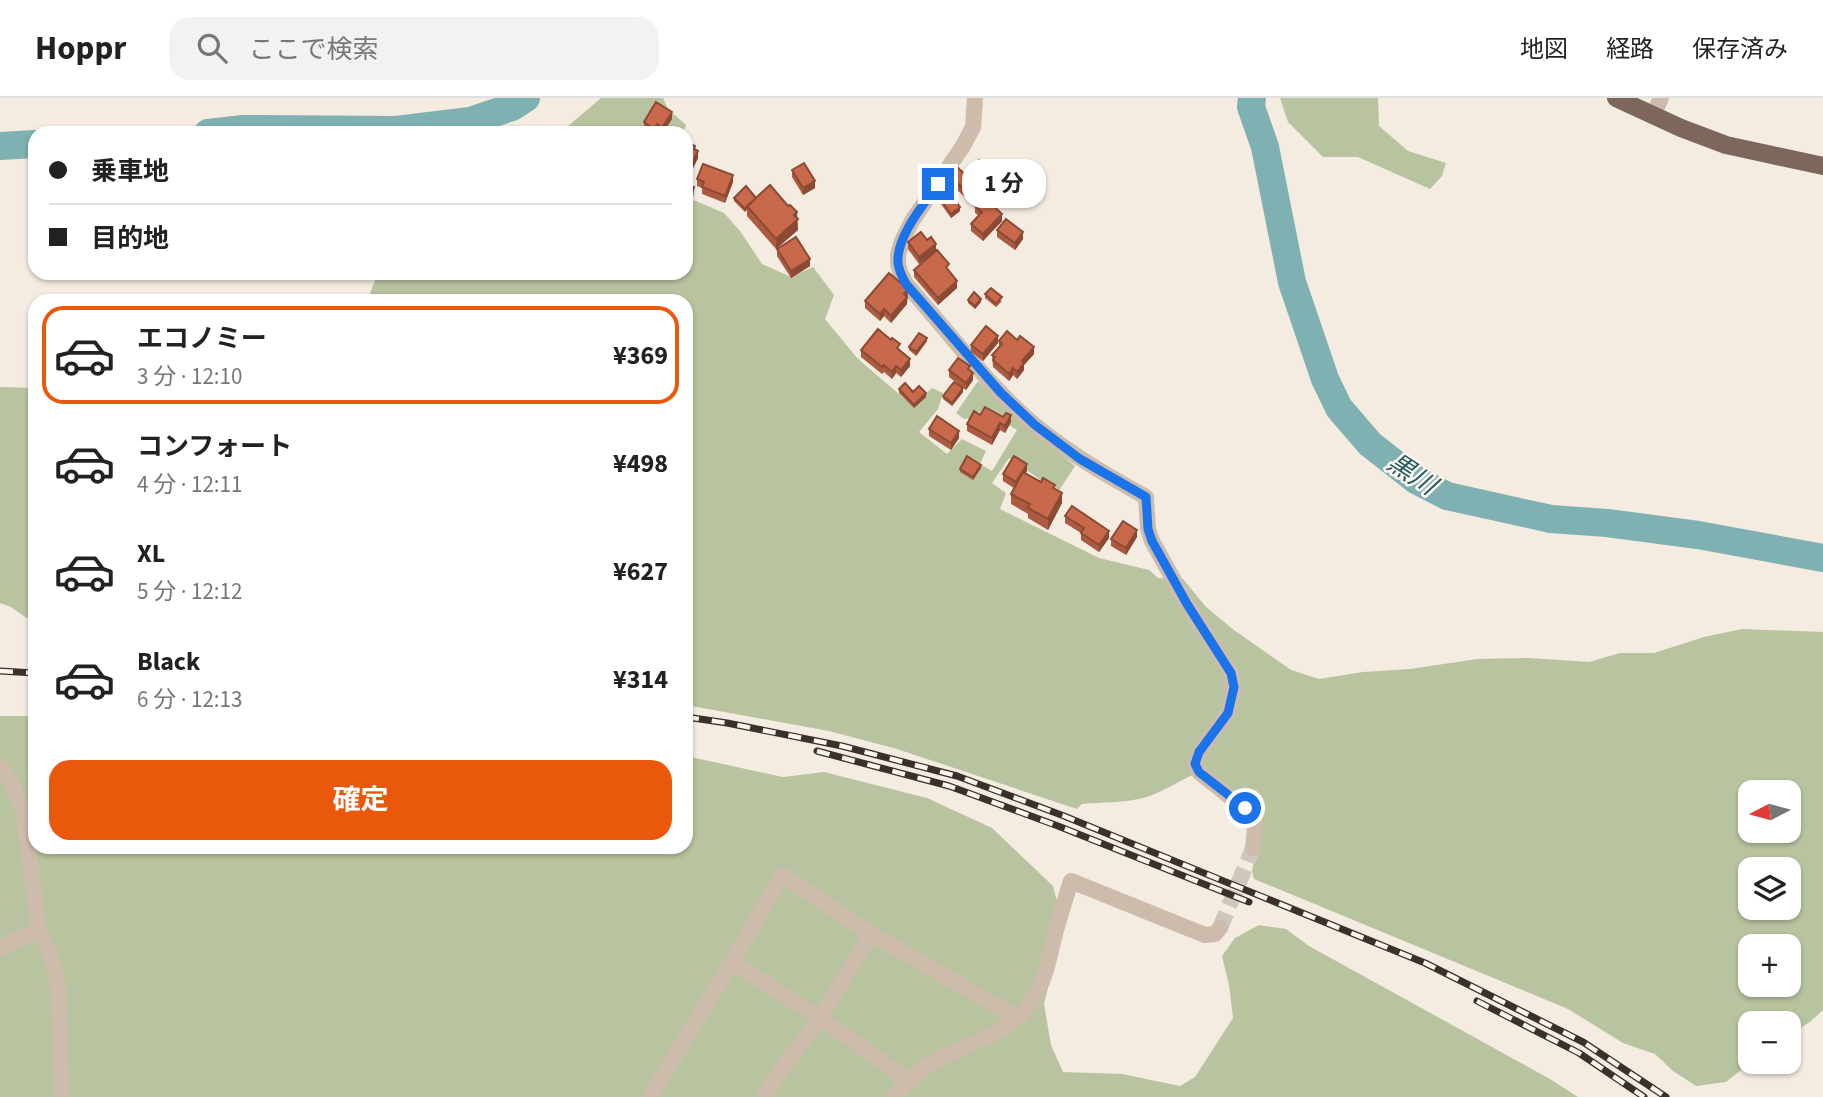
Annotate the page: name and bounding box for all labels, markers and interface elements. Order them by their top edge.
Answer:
search box [169,17,659,80]
text: Hoppr [35,25,127,72]
icon: search [193,29,231,67]
text: ここで検索 [249,31,379,68]
text: 地図 [1520,32,1568,67]
text: 経路 [1606,32,1654,67]
text: 保存済み [1692,32,1788,67]
text: 乗車地 [91,153,169,190]
callout: 1 分 [962,160,1046,208]
text: 1 分 [984,167,1024,200]
route end [922,168,954,200]
text: 目的地 [91,220,169,257]
text: エコノミー [137,320,267,357]
icon: car [53,324,116,387]
text: ¥369 [613,337,668,374]
text: 3 分 · 12:10 [137,360,242,393]
text: コンフォート [137,428,292,465]
icon: car [53,432,116,495]
water label: 黒川 [1380,444,1446,505]
text: ¥498 [613,445,668,482]
text: 4 分 · 12:11 [137,468,242,501]
text: XL [137,535,165,572]
icon: car [53,540,116,603]
text: ¥627 [613,553,668,590]
text: 5 分 · 12:12 [137,575,242,608]
text: Black [137,643,200,680]
icon: car [53,648,116,711]
text: ¥314 [613,661,668,698]
text: 6 分 · 12:13 [137,683,242,716]
button: 確定 [49,760,672,840]
north arrow [1738,780,1801,844]
map controls [1738,780,1801,1074]
route start [1229,792,1261,824]
button: layers [1738,857,1801,920]
button: + [1738,934,1801,997]
button: − [1738,1011,1801,1074]

